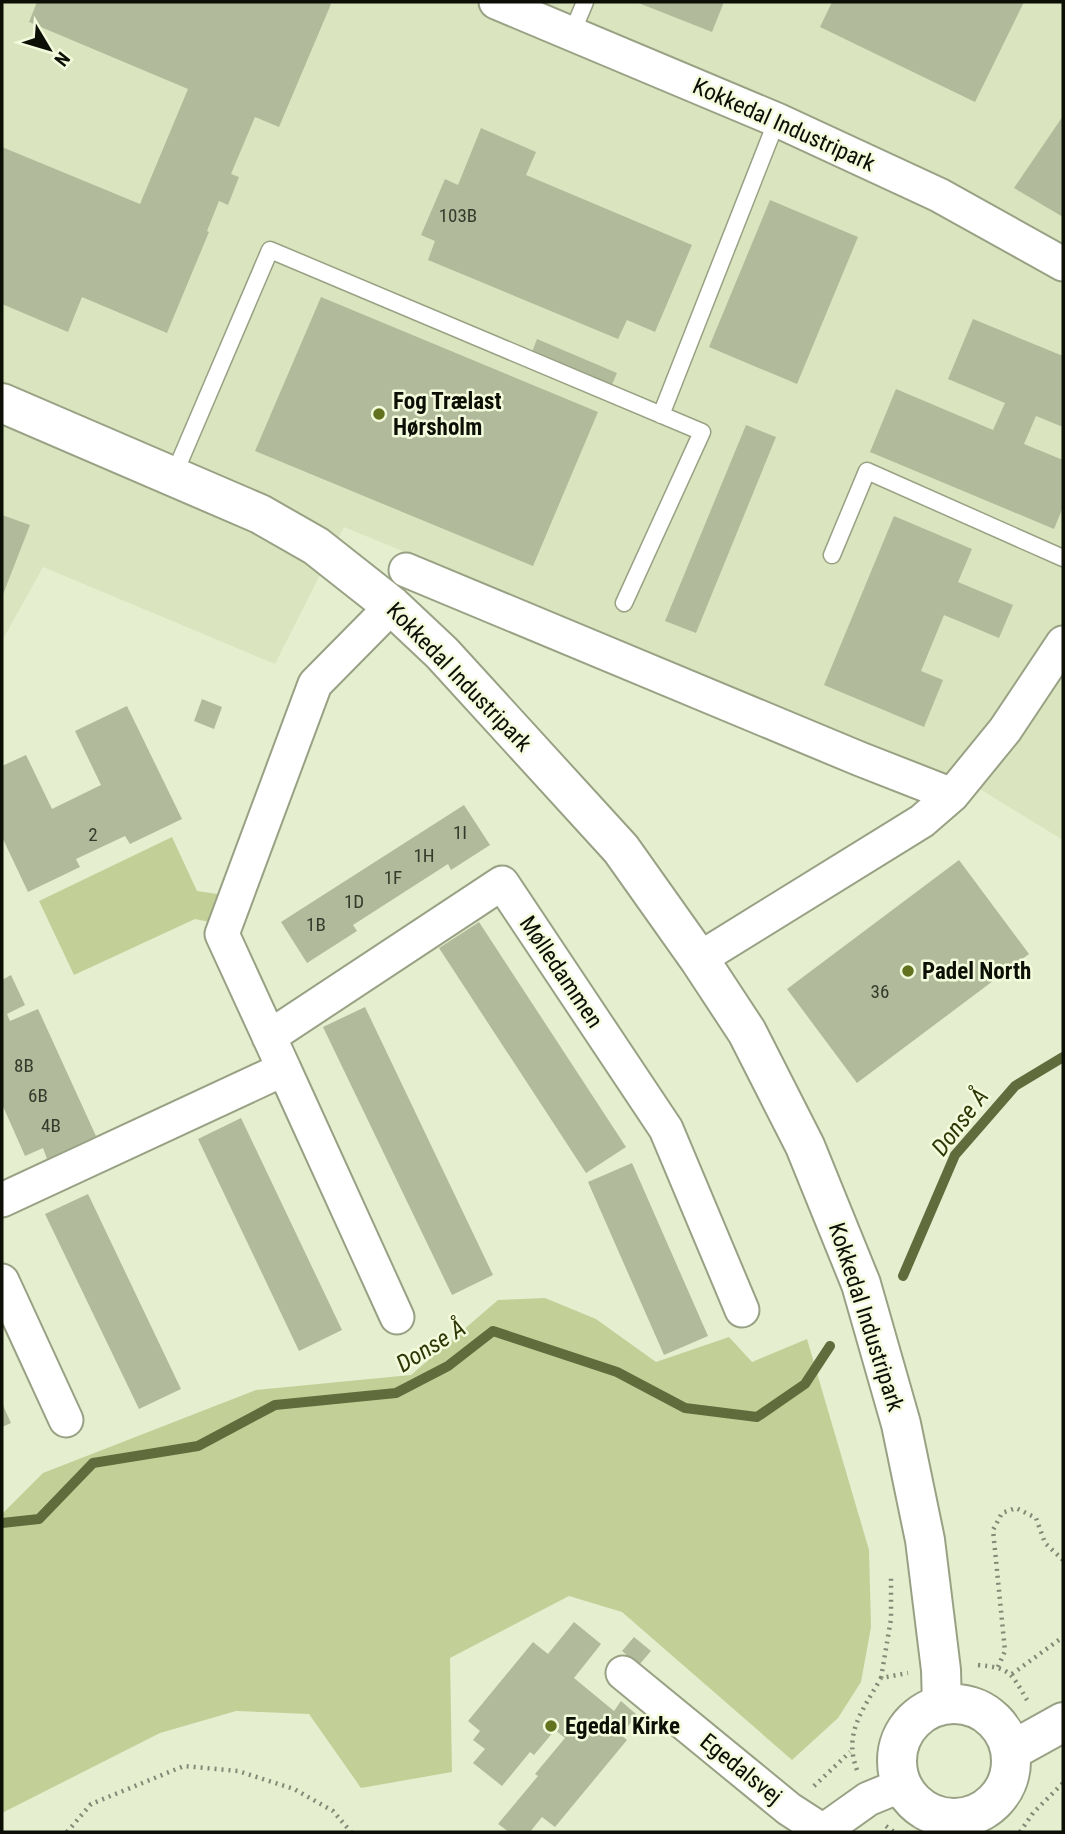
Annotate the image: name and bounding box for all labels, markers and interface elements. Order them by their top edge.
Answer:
north arrow [14,14,84,84]
text: N [49,47,75,71]
street label: Kokkedal Industripark [689,73,880,178]
house number: 103B [439,204,477,227]
place label: Fog Trælast Hørsholm [393,388,502,441]
marker: Fog Trælast Hørsholm [371,406,387,422]
street label: Kokkedal Industripark [381,597,538,758]
house number: 1I [453,821,467,844]
house number: 2 [88,823,98,846]
house number: 1H [413,844,435,867]
house number: 1F [384,866,402,889]
house number: 1D [344,890,364,913]
street label: Mølledammen [514,911,608,1033]
house number: 1B [306,913,326,936]
place label: Padel North [922,958,1031,985]
marker: Padel North [900,963,916,979]
house number: 36 [871,980,889,1003]
house number: 8B [14,1054,34,1077]
water label: Donse Å [925,1082,994,1161]
house number: 6B [28,1084,48,1107]
house number: 4B [41,1114,61,1137]
street label: Kokkedal Industripark [823,1219,909,1415]
water label: Donse Å [391,1313,471,1378]
place label: Egedal Kirke [565,1713,680,1740]
marker: Egedal Kirke [543,1718,559,1734]
street label: Egedalsvej [695,1728,787,1810]

